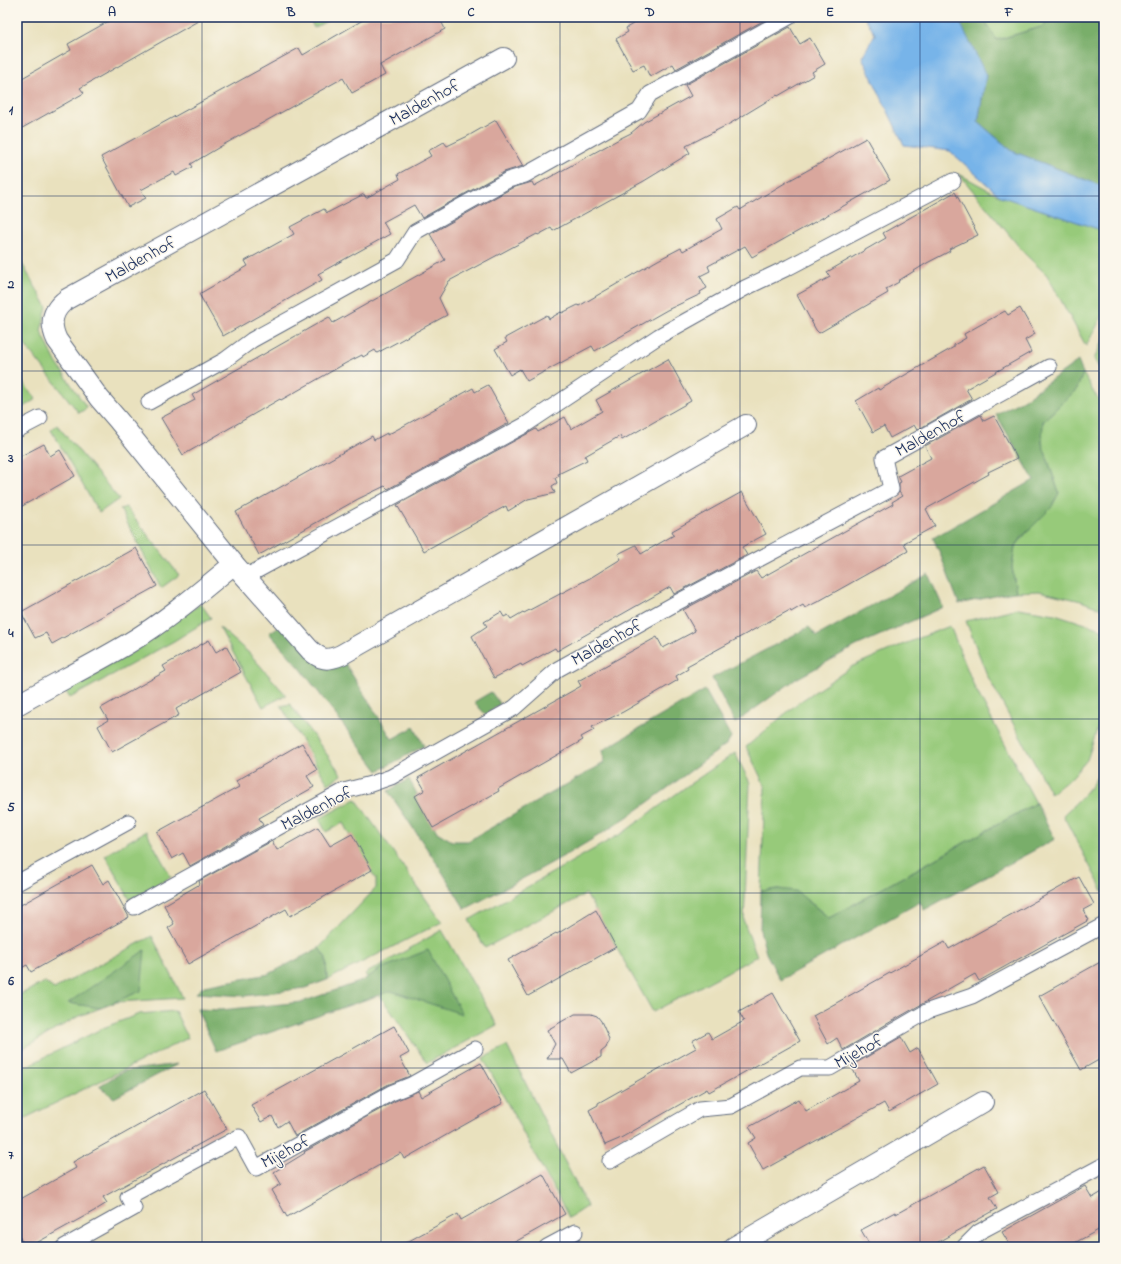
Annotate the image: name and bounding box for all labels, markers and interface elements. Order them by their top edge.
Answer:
text: A [108,3,116,22]
text: B [286,3,296,22]
text: C [467,3,475,22]
text: D [644,3,655,22]
text: E [826,3,834,22]
text: F [1004,3,1014,22]
street label: Maldenhof [385,73,465,134]
text: 1 [9,101,14,120]
street label: Maldenhof [101,230,181,291]
text: 2 [7,275,15,294]
street label: Maldenhof [891,404,971,465]
text: 3 [7,449,14,468]
street label: Maldenhof [567,613,647,674]
text: 4 [7,624,14,643]
street label: Maldenhof [277,780,358,839]
text: 5 [7,798,15,817]
text: 6 [7,972,14,991]
street label: Mijehof [830,1028,889,1077]
street label: Mijehof [257,1129,316,1176]
text: 7 [8,1146,14,1165]

